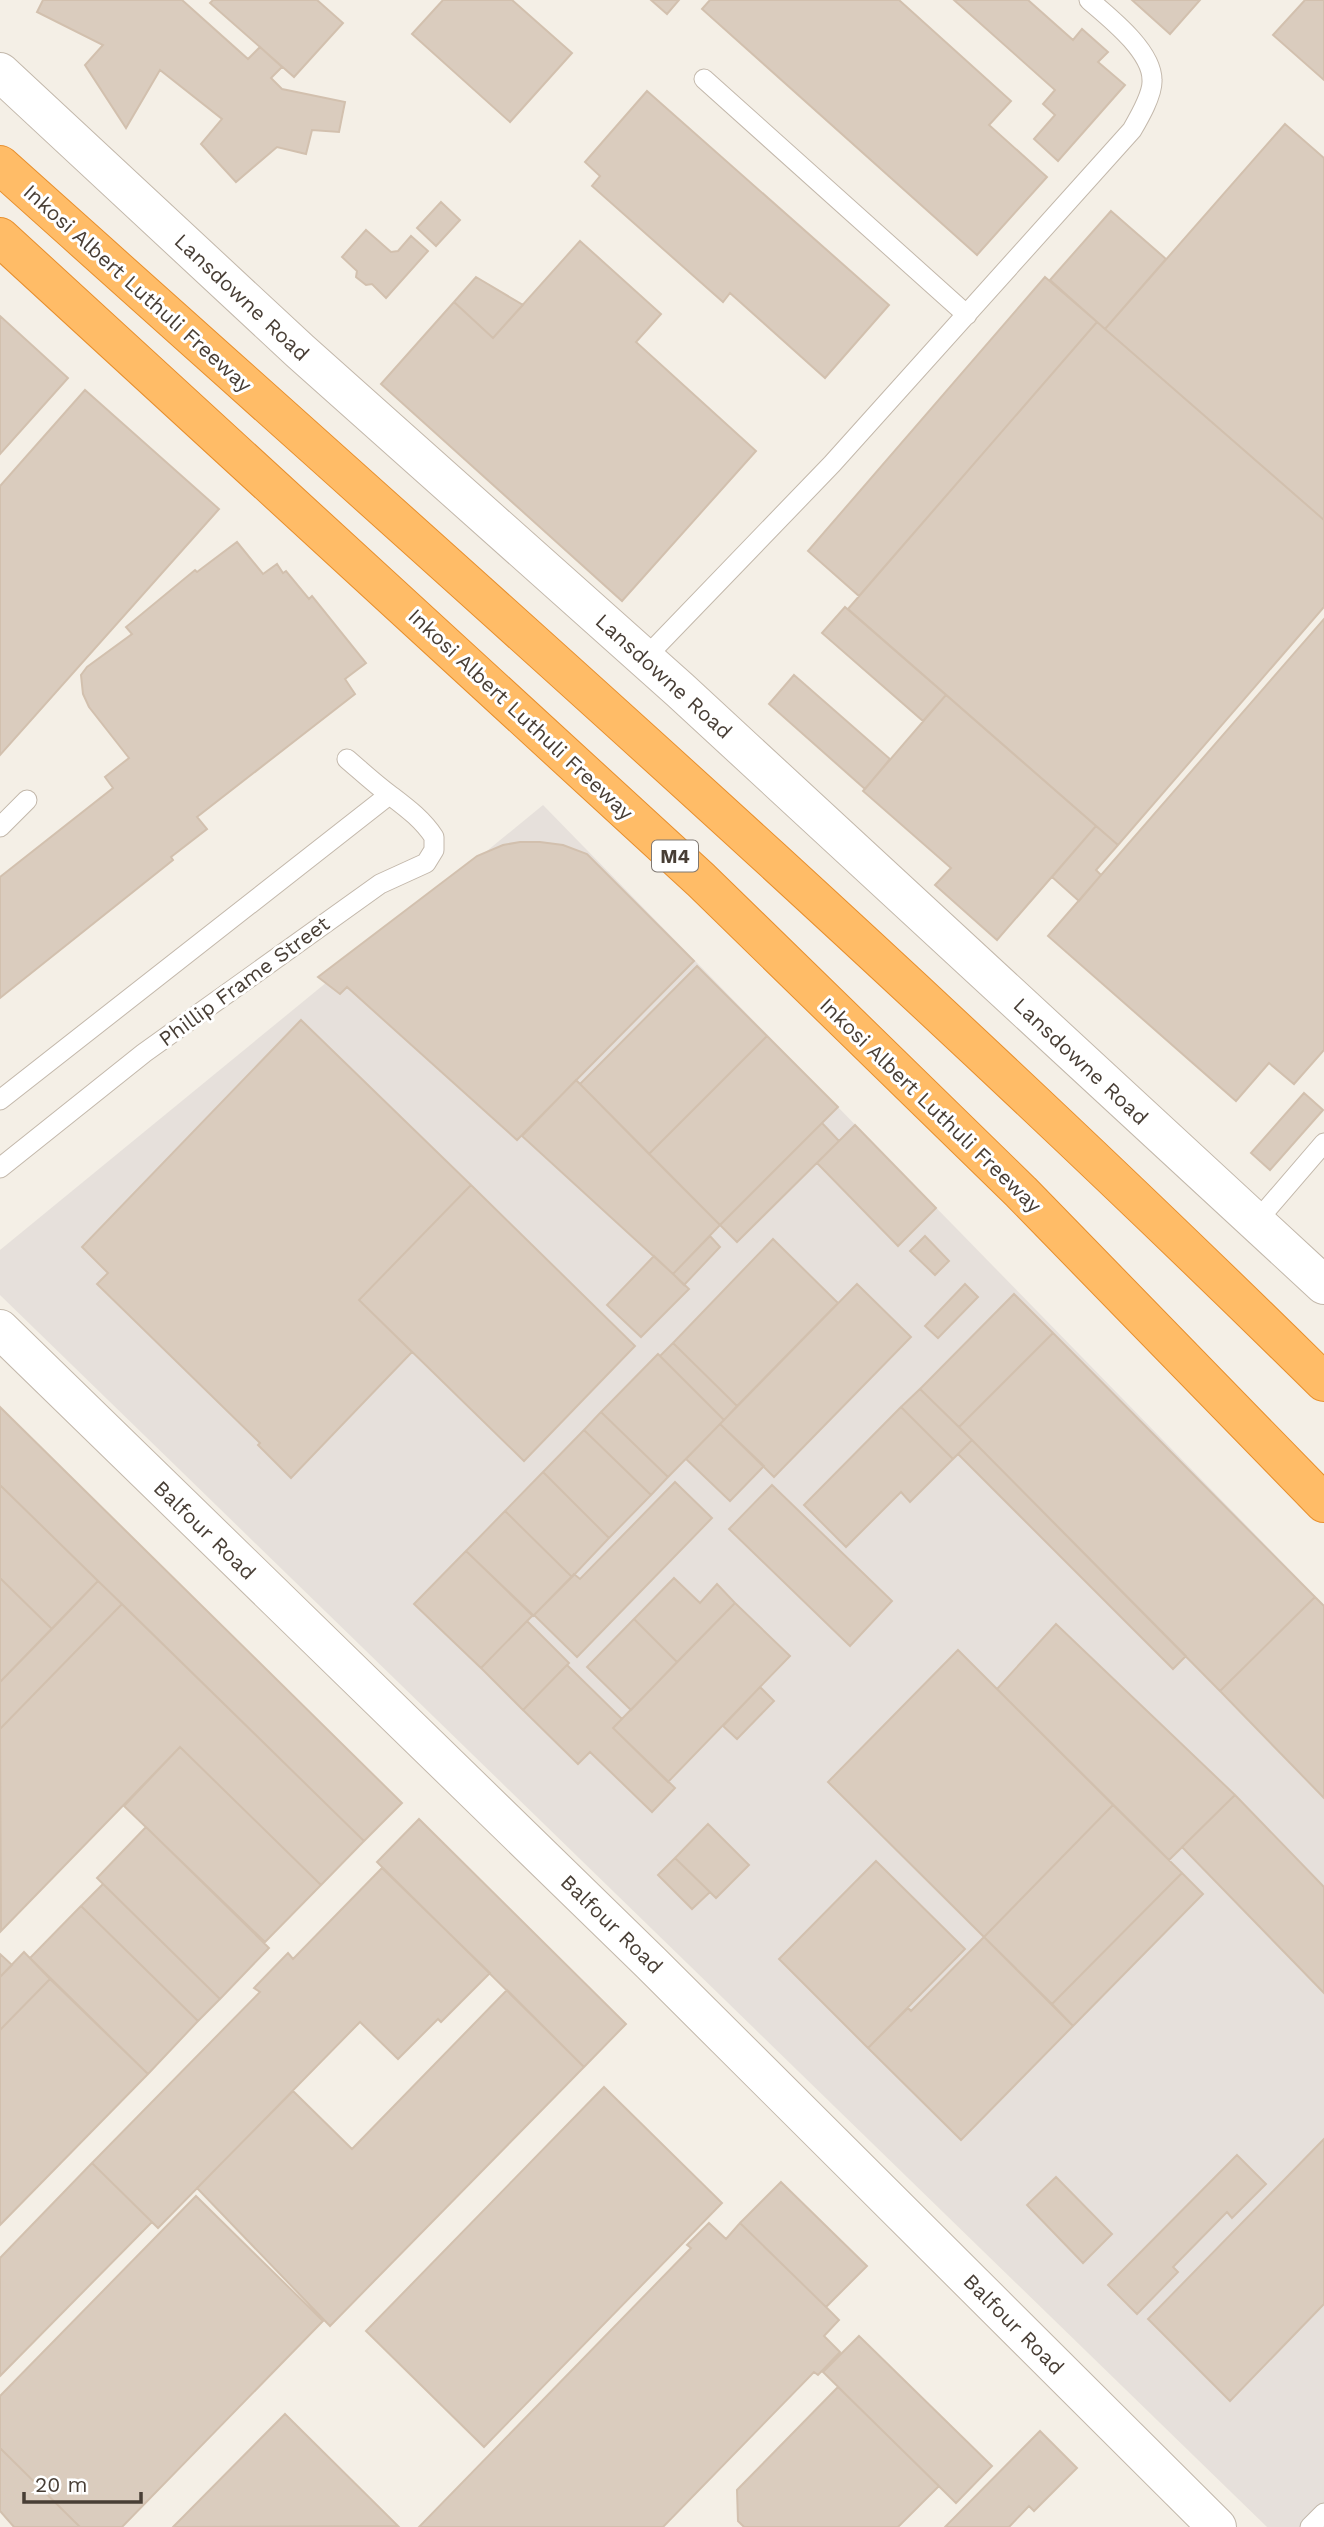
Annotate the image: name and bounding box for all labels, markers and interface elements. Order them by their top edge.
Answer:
street label: Inkosi Albert Luthuli Freeway [19,179,257,397]
street label: Lansdowne Road [169,228,315,366]
street label: Inkosi Albert Luthuli Freeway [403,603,639,825]
street label: Lansdowne Road [591,608,737,744]
road number: M4 [652,841,698,872]
street label: Phillip Frame Street [154,911,334,1051]
street label: Inkosi Albert Luthuli Freeway [815,992,1047,1218]
street label: Lansdowne Road [1008,992,1154,1130]
street label: Balfour Road [149,1475,261,1585]
street label: Balfour Road [556,1869,668,1979]
street label: Balfour Road [958,2268,1070,2380]
scale bar [24,2460,142,2504]
text: 20 m [35,2472,87,2497]

